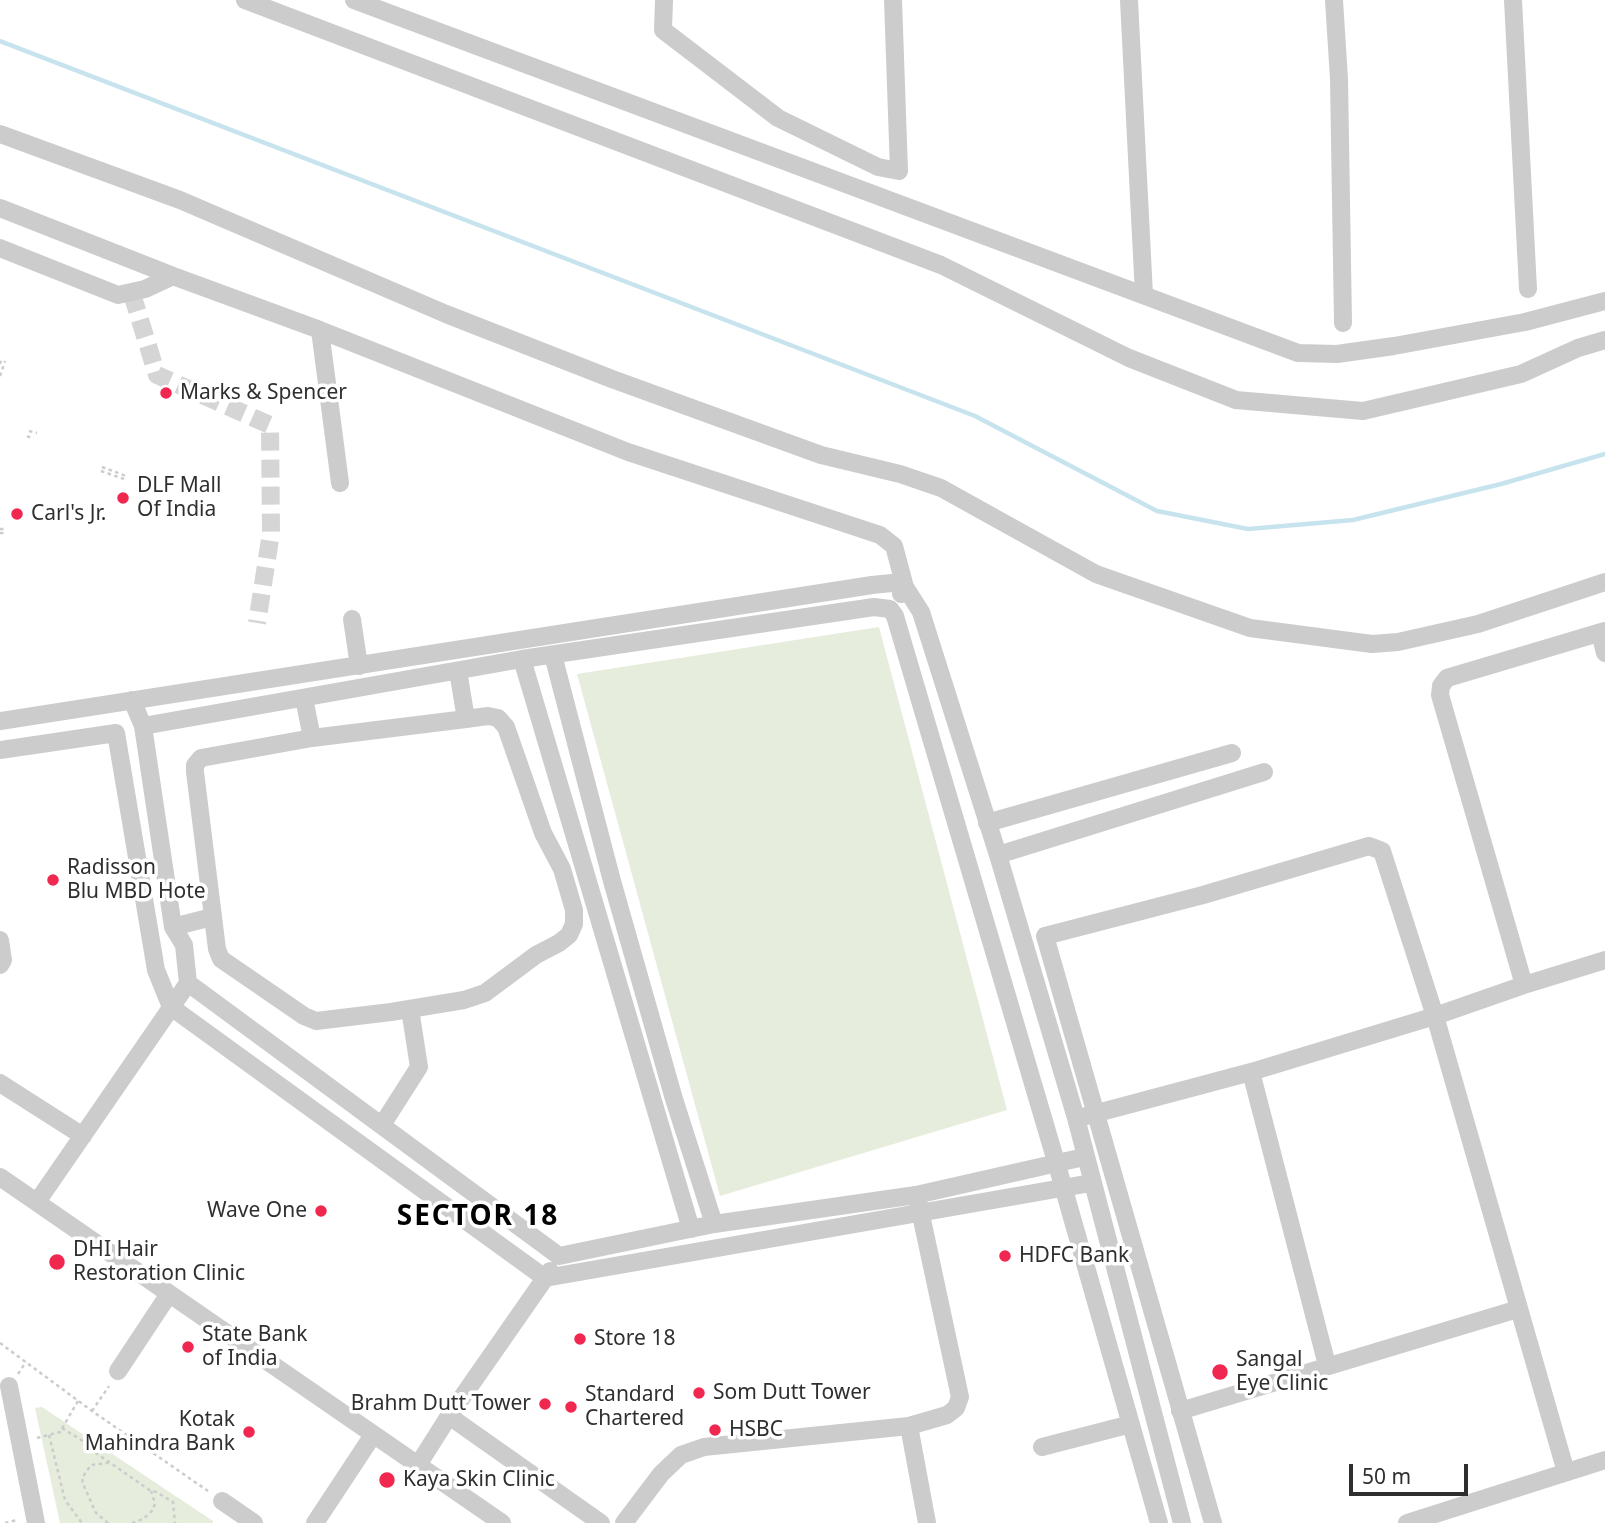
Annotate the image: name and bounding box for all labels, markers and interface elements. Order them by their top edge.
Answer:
place label: Marks & Spencer [180,380,347,406]
marker: Marks & Spencer [158,385,174,401]
place label: DLF Mall Of India [137,473,221,523]
marker: DLF Mall Of India [115,490,131,506]
place label: Carl's Jr. [31,501,106,527]
marker: Carl's Jr. [9,506,25,522]
place label: Radisson Blu MBD Hote [67,855,206,905]
marker: Radisson Blu MBD Hote [45,872,61,888]
place label: Wave One [207,1198,307,1224]
district label: SECTOR 18 [398,1200,558,1234]
marker: Wave One [313,1203,329,1219]
place label: DHI Hair Restoration Clinic [73,1237,245,1287]
place label: HDFC Bank [1019,1243,1129,1269]
marker: HDFC Bank [997,1248,1013,1264]
marker: DHI Hair Restoration Clinic [47,1252,67,1272]
place label: State Bank of India [202,1322,307,1372]
place label: Store 18 [594,1326,675,1352]
marker: Store 18 [572,1331,588,1347]
marker: State Bank of India [180,1339,196,1355]
place label: Sangal Eye Clinic [1236,1347,1328,1397]
marker: Sangal Eye Clinic [1210,1362,1230,1382]
place label: Som Dutt Tower [713,1380,871,1406]
place label: Standard Chartered [585,1382,684,1432]
marker: Som Dutt Tower [691,1385,707,1401]
place label: Brahm Dutt Tower [351,1391,531,1417]
marker: Brahm Dutt Tower [537,1396,553,1412]
marker: Standard Chartered [563,1399,579,1415]
place label: Kotak Mahindra Bank [85,1407,235,1457]
place label: HSBC [729,1417,783,1443]
marker: HSBC [707,1422,723,1438]
marker: Kotak Mahindra Bank [241,1424,257,1440]
scale bar [1353,1450,1472,1494]
text: 50 m [1362,1462,1411,1490]
place label: Kaya Skin Clinic [403,1467,555,1493]
marker: Kaya Skin Clinic [377,1470,397,1490]

